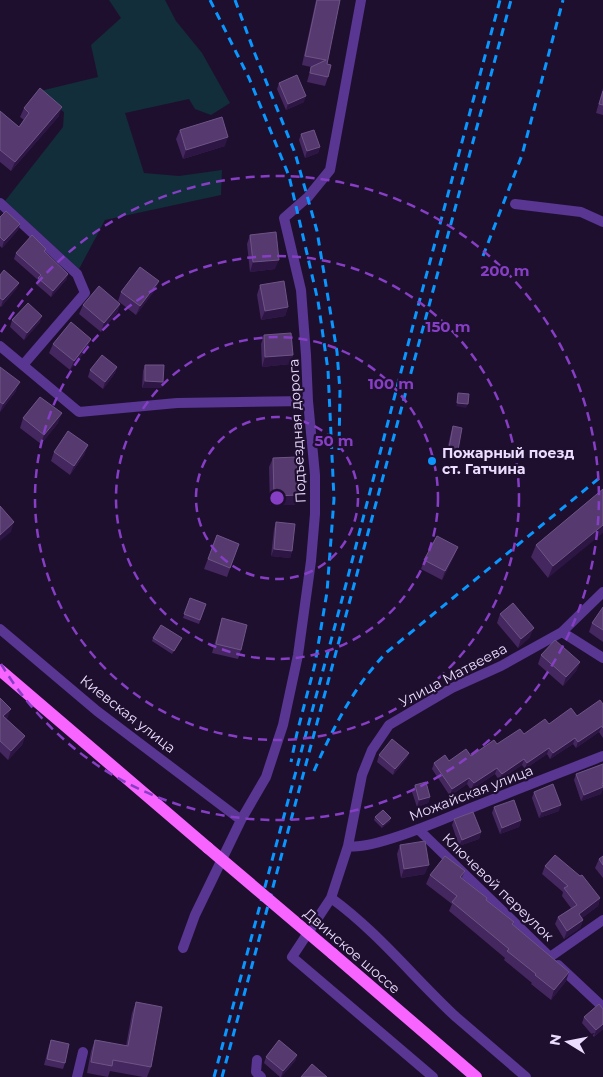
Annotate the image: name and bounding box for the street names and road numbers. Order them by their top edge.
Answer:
street label: Подъездная дорога [284,358,310,504]
street label: Улица Матвеева [396,639,510,711]
street label: Киевская улица [77,671,179,757]
street label: Можайская улица [407,761,535,825]
street label: Ключевой переулок [439,829,557,945]
street label: Двинское шоссе [300,904,404,998]

